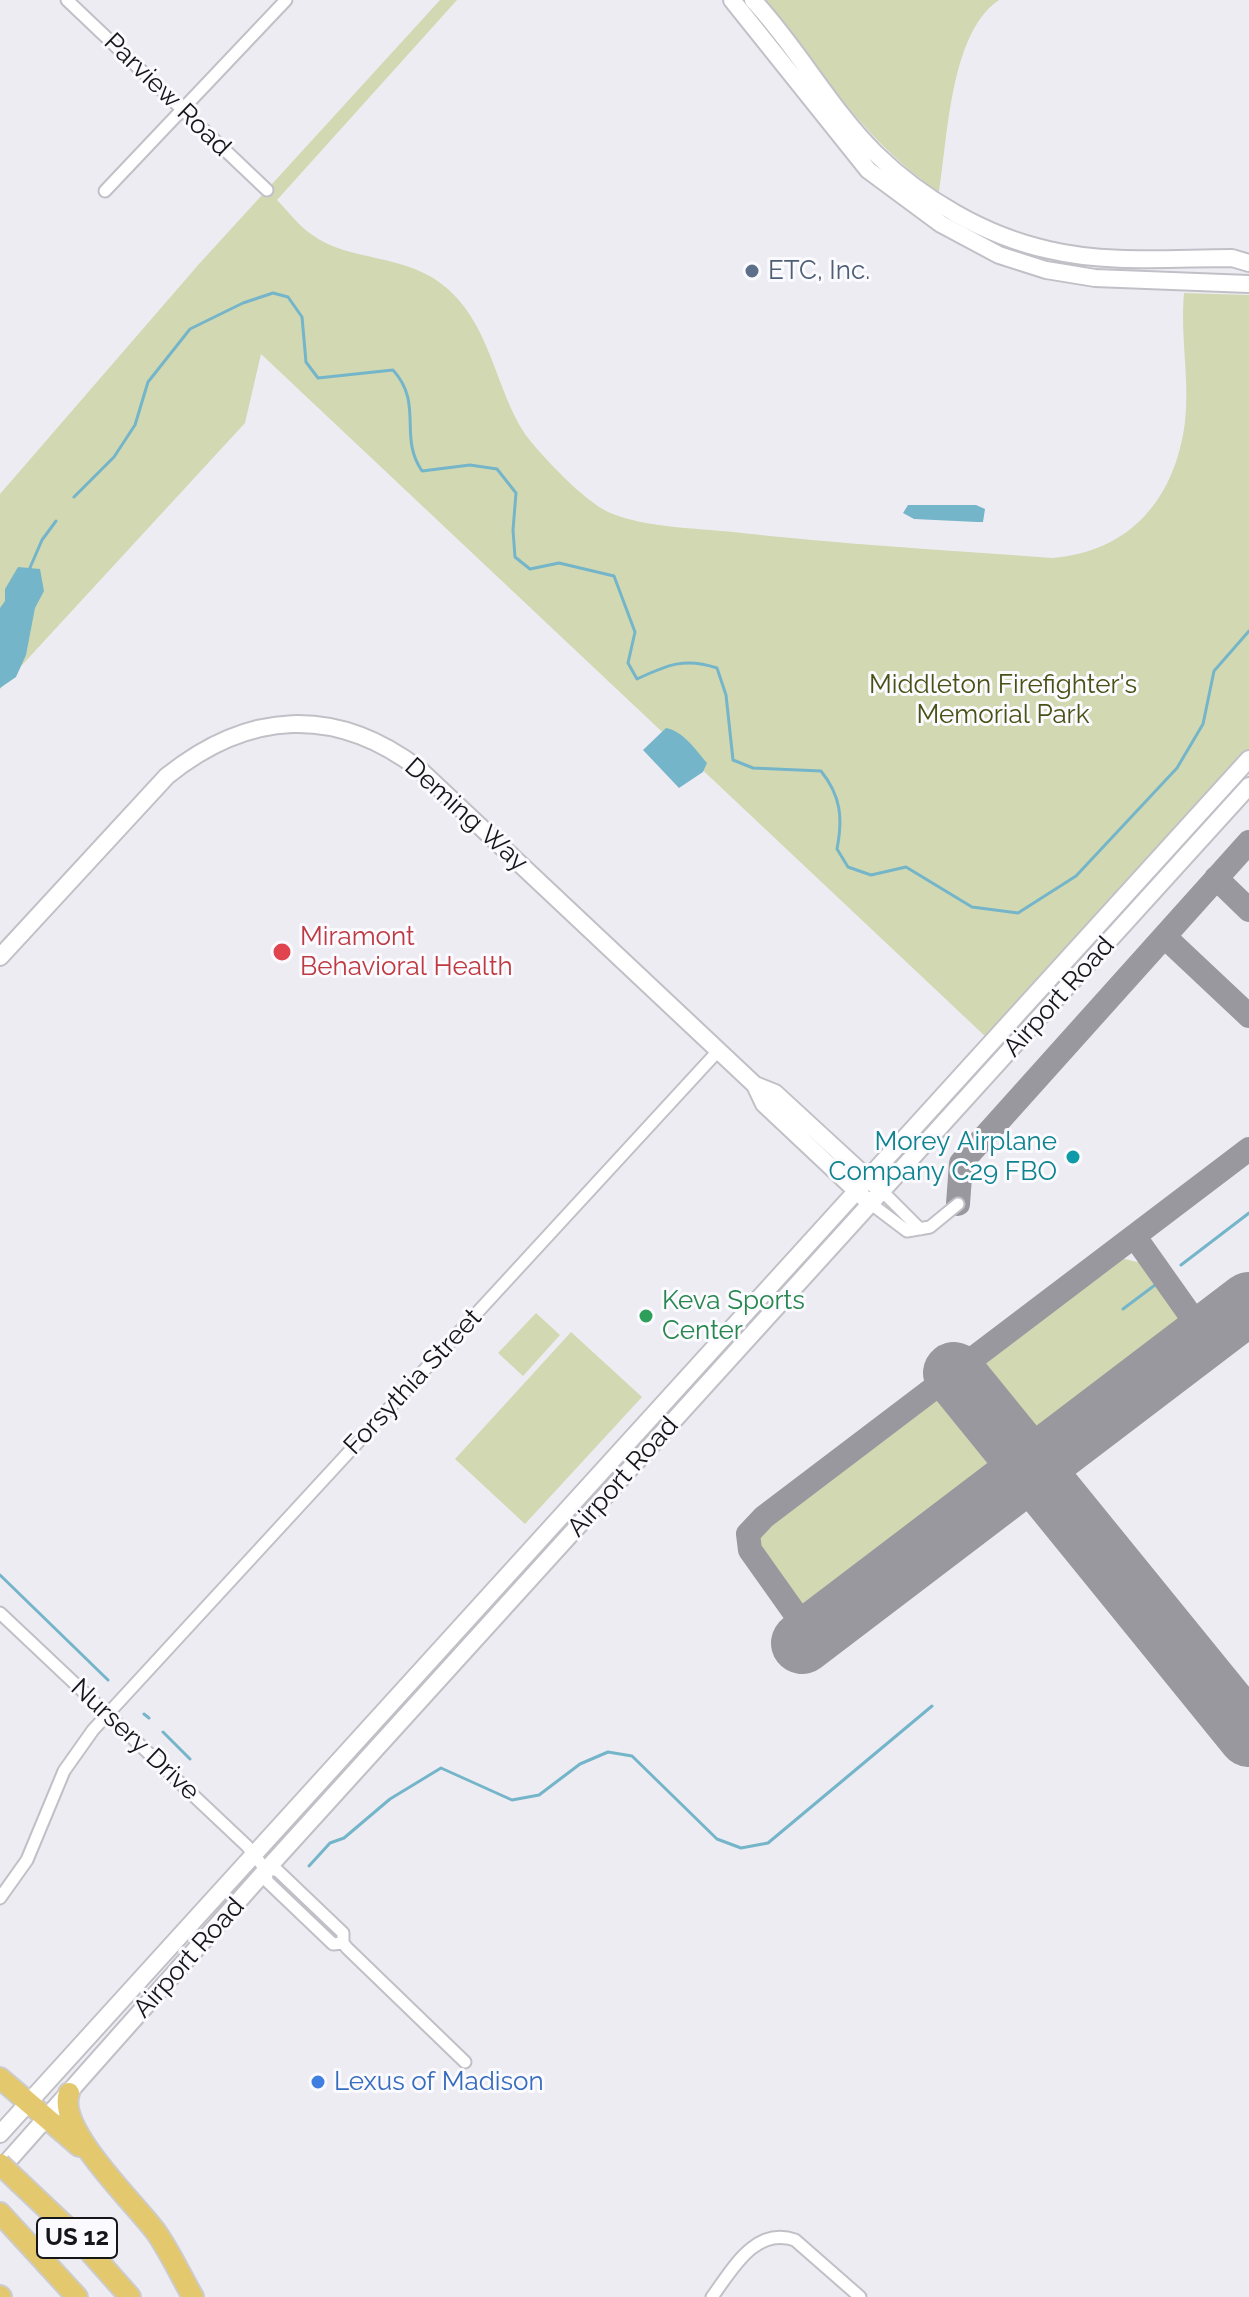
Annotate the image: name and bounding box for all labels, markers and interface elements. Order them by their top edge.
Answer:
street label: Parview Road [97,27,237,163]
place label: ETC, Inc. [768,255,870,287]
marker: ETC, Inc. [743,262,761,280]
park label: Middleton Firefighter's Memorial Park [869,669,1137,730]
street label: Deming Way [398,752,534,878]
place label: Miramont Behavioral Health [300,921,513,982]
street label: Airport Road [997,931,1121,1063]
marker: Miramont Behavioral Health [271,941,293,963]
place label: Morey Airplane Company C29 FBO [829,1126,1057,1188]
marker: Morey Airplane Company C29 FBO [1064,1148,1082,1166]
place label: Keva Sports Center [662,1285,805,1346]
street label: Forsythia Street [338,1303,488,1461]
marker: Keva Sports Center [637,1307,655,1325]
street label: Airport Road [561,1411,685,1543]
street label: Nursery Drive [64,1673,206,1807]
street label: Airport Road [127,1892,251,2024]
place label: Lexus of Madison [334,2066,544,2098]
marker: Lexus of Madison [309,2073,327,2091]
road number: US 12 [37,2218,117,2258]

